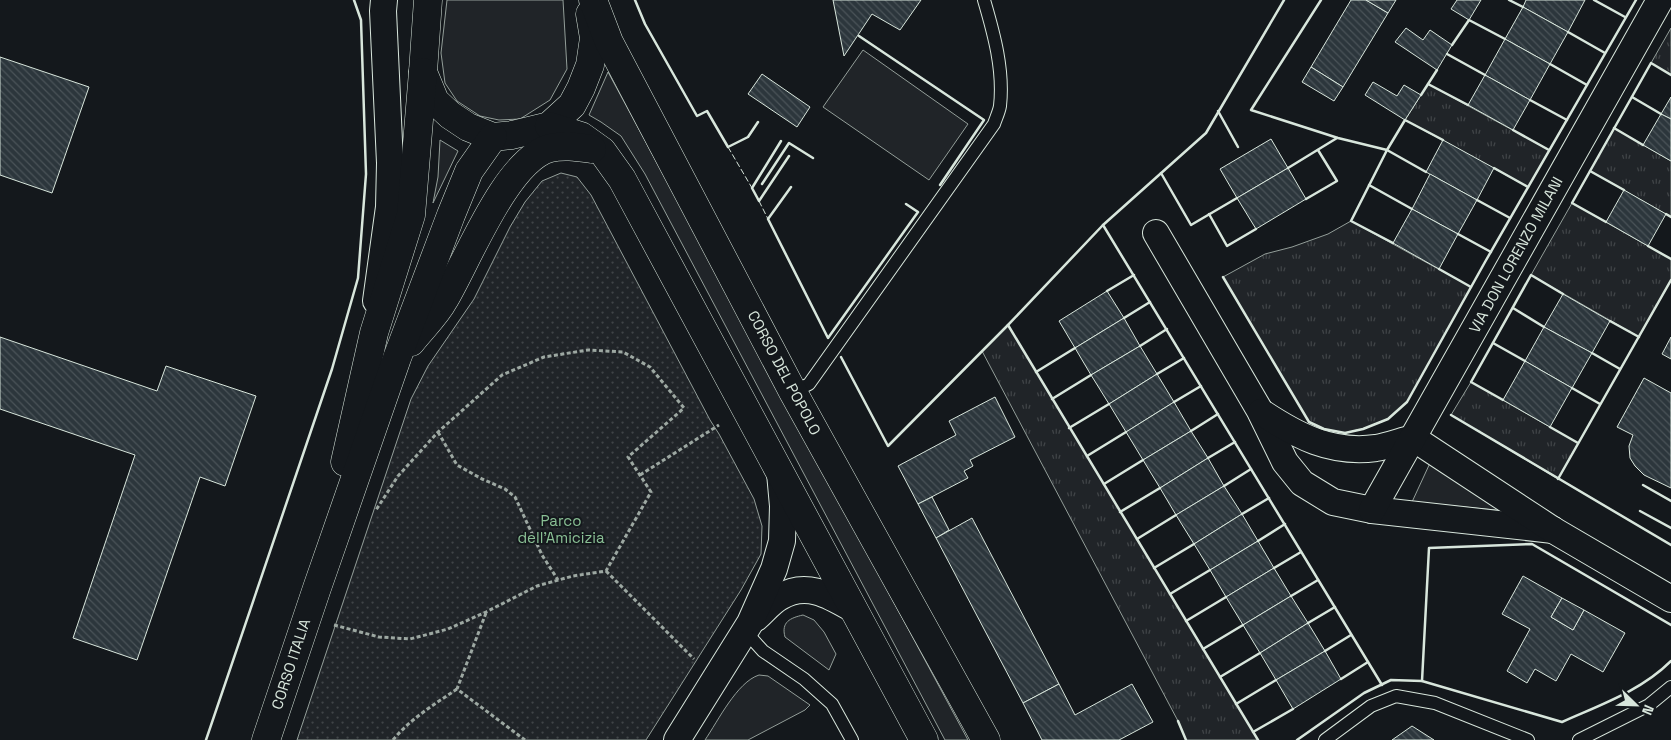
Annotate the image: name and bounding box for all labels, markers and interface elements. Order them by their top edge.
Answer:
street label: VIA DON LORENZO MILANI [1465,173,1567,336]
street label: CORSO DEL POPOLO [744,307,825,438]
park label: Parco dell'Amicizia [517,511,605,547]
street label: CORSO ITALIA [267,616,314,712]
north arrow [1611,680,1661,730]
text: N [1638,702,1658,718]

